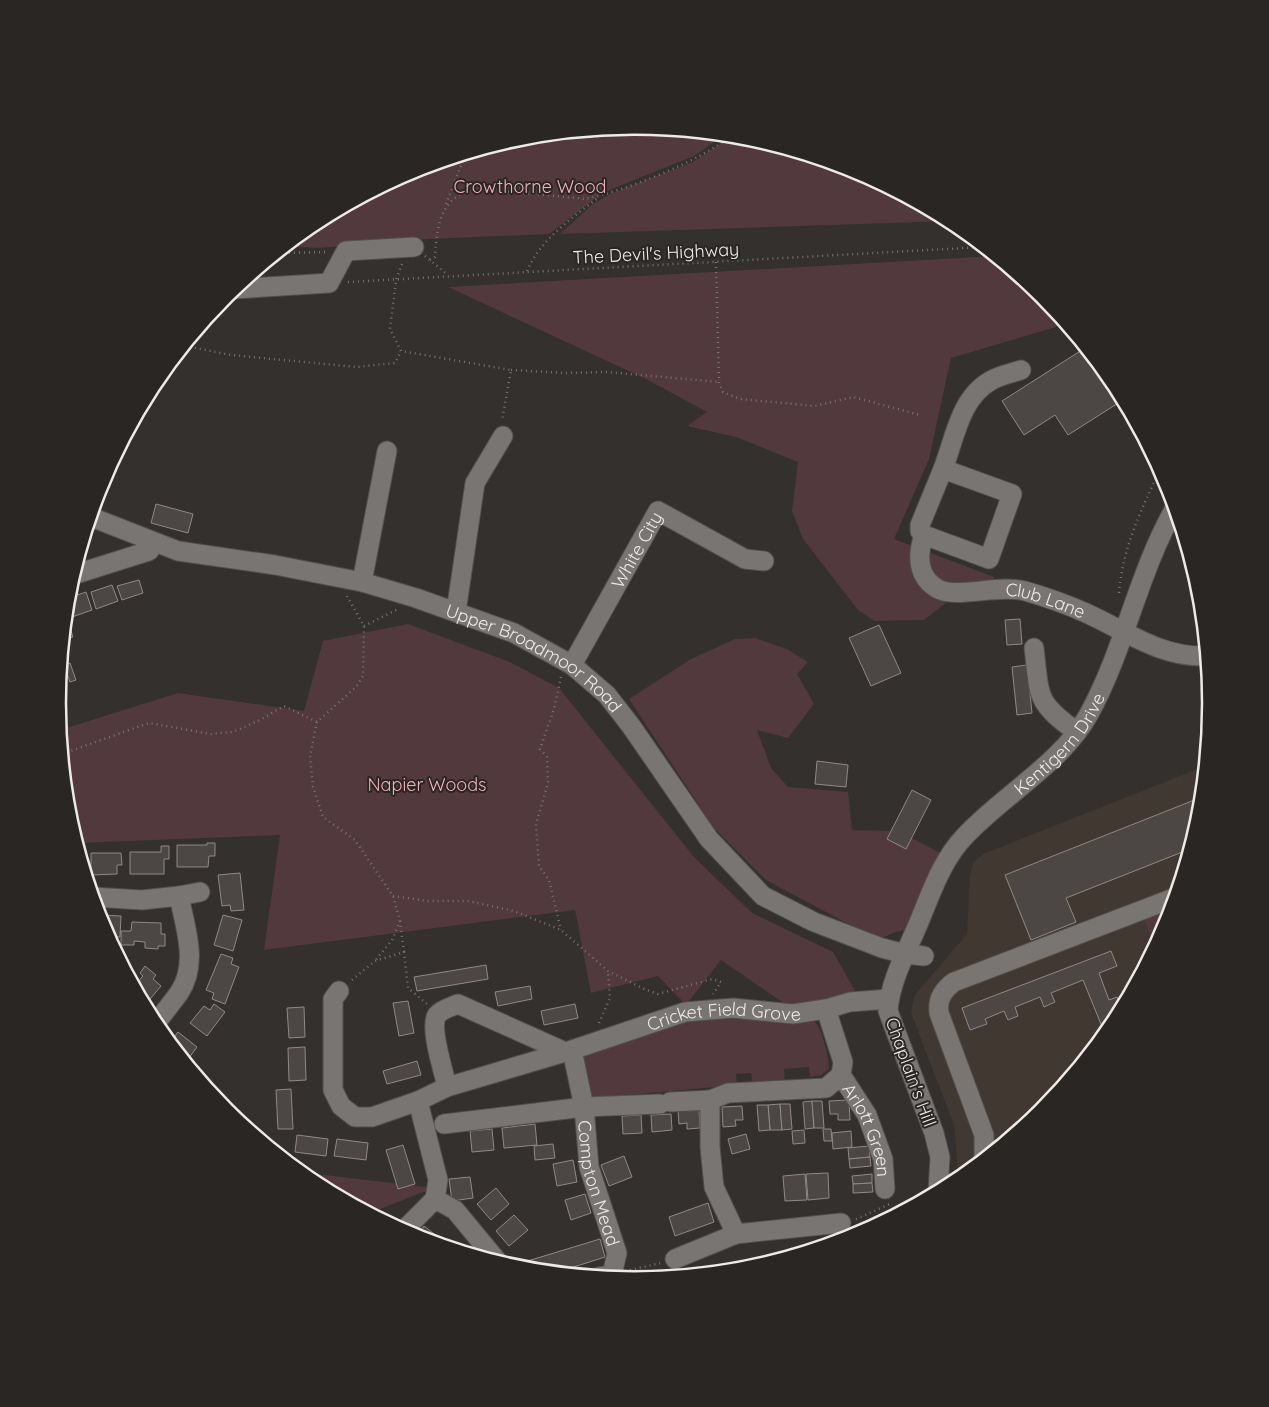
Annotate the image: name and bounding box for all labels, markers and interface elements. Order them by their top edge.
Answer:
park label: Crowthorne Wood [454,175,606,198]
street label: The Devil's Highway [572,237,740,269]
street label: White City [606,507,667,592]
street label: Club Lane [1005,577,1089,623]
street label: Upper Broadmoor Road [443,598,627,717]
street label: Kentigern Drive [1009,689,1110,799]
park label: Napier Woods [368,773,487,796]
street label: Cricket Field Grove [644,996,802,1036]
street label: Chaplain's Hill [881,1014,941,1130]
street label: Arlott Green [838,1079,896,1177]
street label: Compton Mead [574,1119,625,1249]

